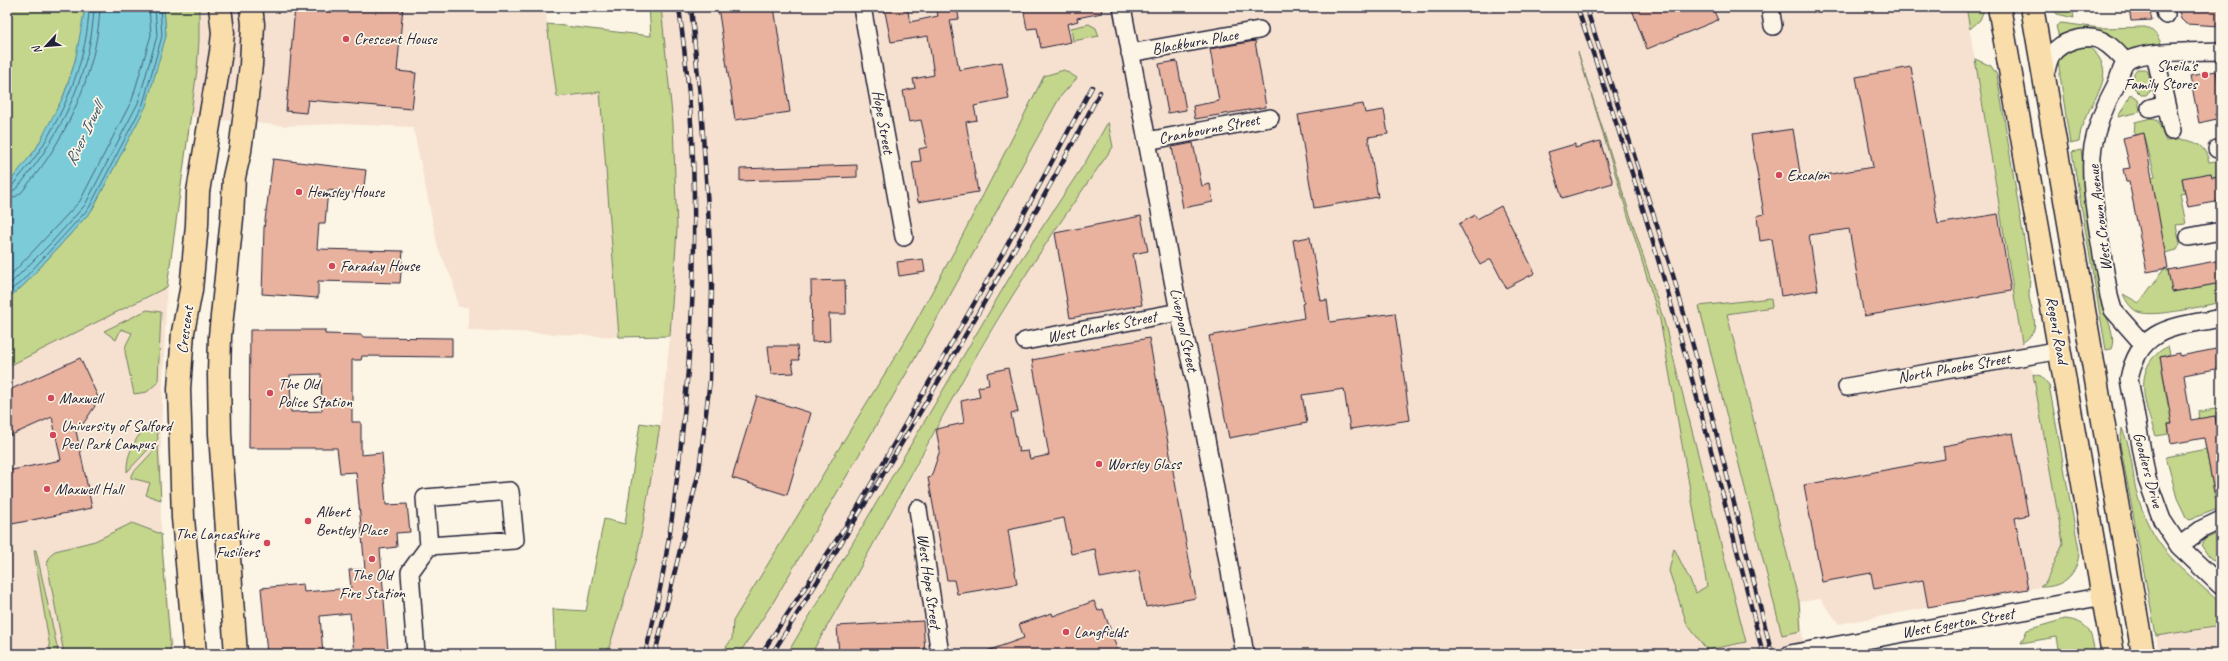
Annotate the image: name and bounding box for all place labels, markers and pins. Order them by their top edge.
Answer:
place label: Crescent House [354,29,439,49]
marker: Crescent House [341,34,351,44]
place label: Sheila's Family Stores [2124,56,2199,94]
marker: Sheila's Family Stores [2200,70,2210,80]
place label: Excalon [1787,165,1830,185]
marker: Excalon [1774,170,1784,180]
place label: Hemsley House [307,182,386,202]
marker: Hemsley House [294,187,304,197]
place label: Faraday House [340,256,421,276]
marker: Faraday House [327,261,337,271]
place label: The Old Police Station [278,374,353,412]
place label: Maxwell [59,388,105,408]
marker: The Old Police Station [265,388,275,398]
marker: Maxwell [46,393,56,403]
place label: University of Salford Peel Park Campus [61,416,174,454]
marker: University of Salford Peel Park Campus [48,430,58,440]
place label: Worsley Glass [1107,454,1182,474]
marker: Worsley Glass [1094,459,1104,469]
place label: Maxwell Hall [55,479,126,499]
marker: Maxwell Hall [42,484,52,494]
place label: Albert Bentley Place [316,502,389,540]
marker: Albert Bentley Place [303,516,313,526]
place label: The Lancashire Fusiliers [175,524,261,562]
marker: The Lancashire Fusiliers [262,538,272,548]
marker: The Old Fire Station [367,554,377,564]
place label: The Old Fire Station [339,565,406,603]
place label: Langfields [1074,622,1129,642]
marker: Langfields [1061,627,1071,637]

